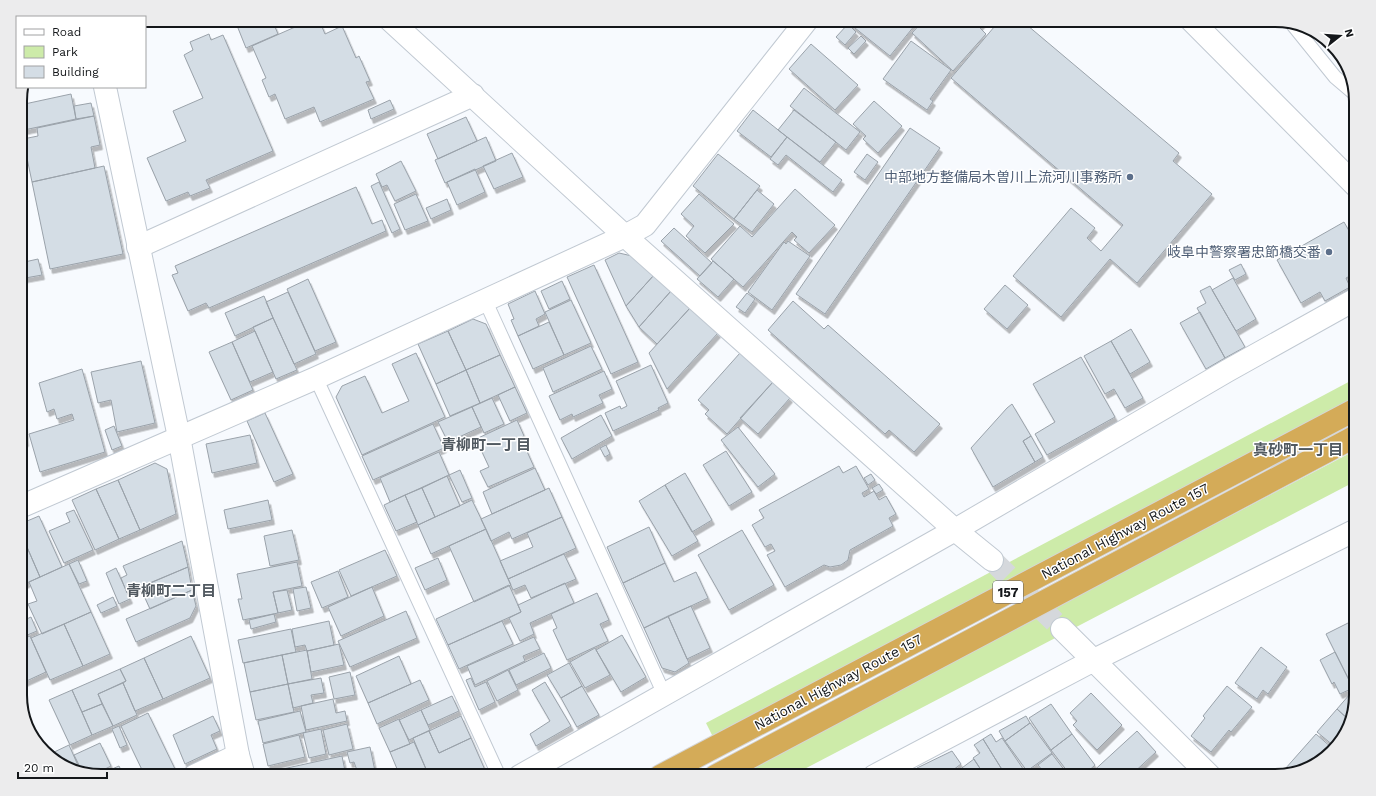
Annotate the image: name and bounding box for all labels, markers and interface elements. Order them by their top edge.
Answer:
legend [16,16,146,88]
north arrow [1320,16,1360,56]
text: Road [52,25,81,39]
text: N [1342,27,1356,39]
text: Park [52,45,78,59]
text: Building [52,65,99,79]
place label: 中部地方整備局木曽川上流河川事務所 [884,169,1122,185]
marker: 中部地方整備局木曽川上流河川事務所 [1125,172,1135,182]
place label: 岐阜中警察署忠節橋交番 [1167,244,1321,260]
marker: 岐阜中警察署忠節橋交番 [1324,247,1334,257]
district label: 青柳町一丁目 [441,436,531,454]
district label: 真砂町一丁目 [1253,441,1343,459]
street label: National Highway Route 157 [1038,480,1212,582]
road number: 157 [993,581,1023,603]
district label: 青柳町二丁目 [126,582,216,600]
street label: National Highway Route 157 [751,631,925,733]
scale bar [18,754,107,780]
text: 20 m [24,761,54,775]

